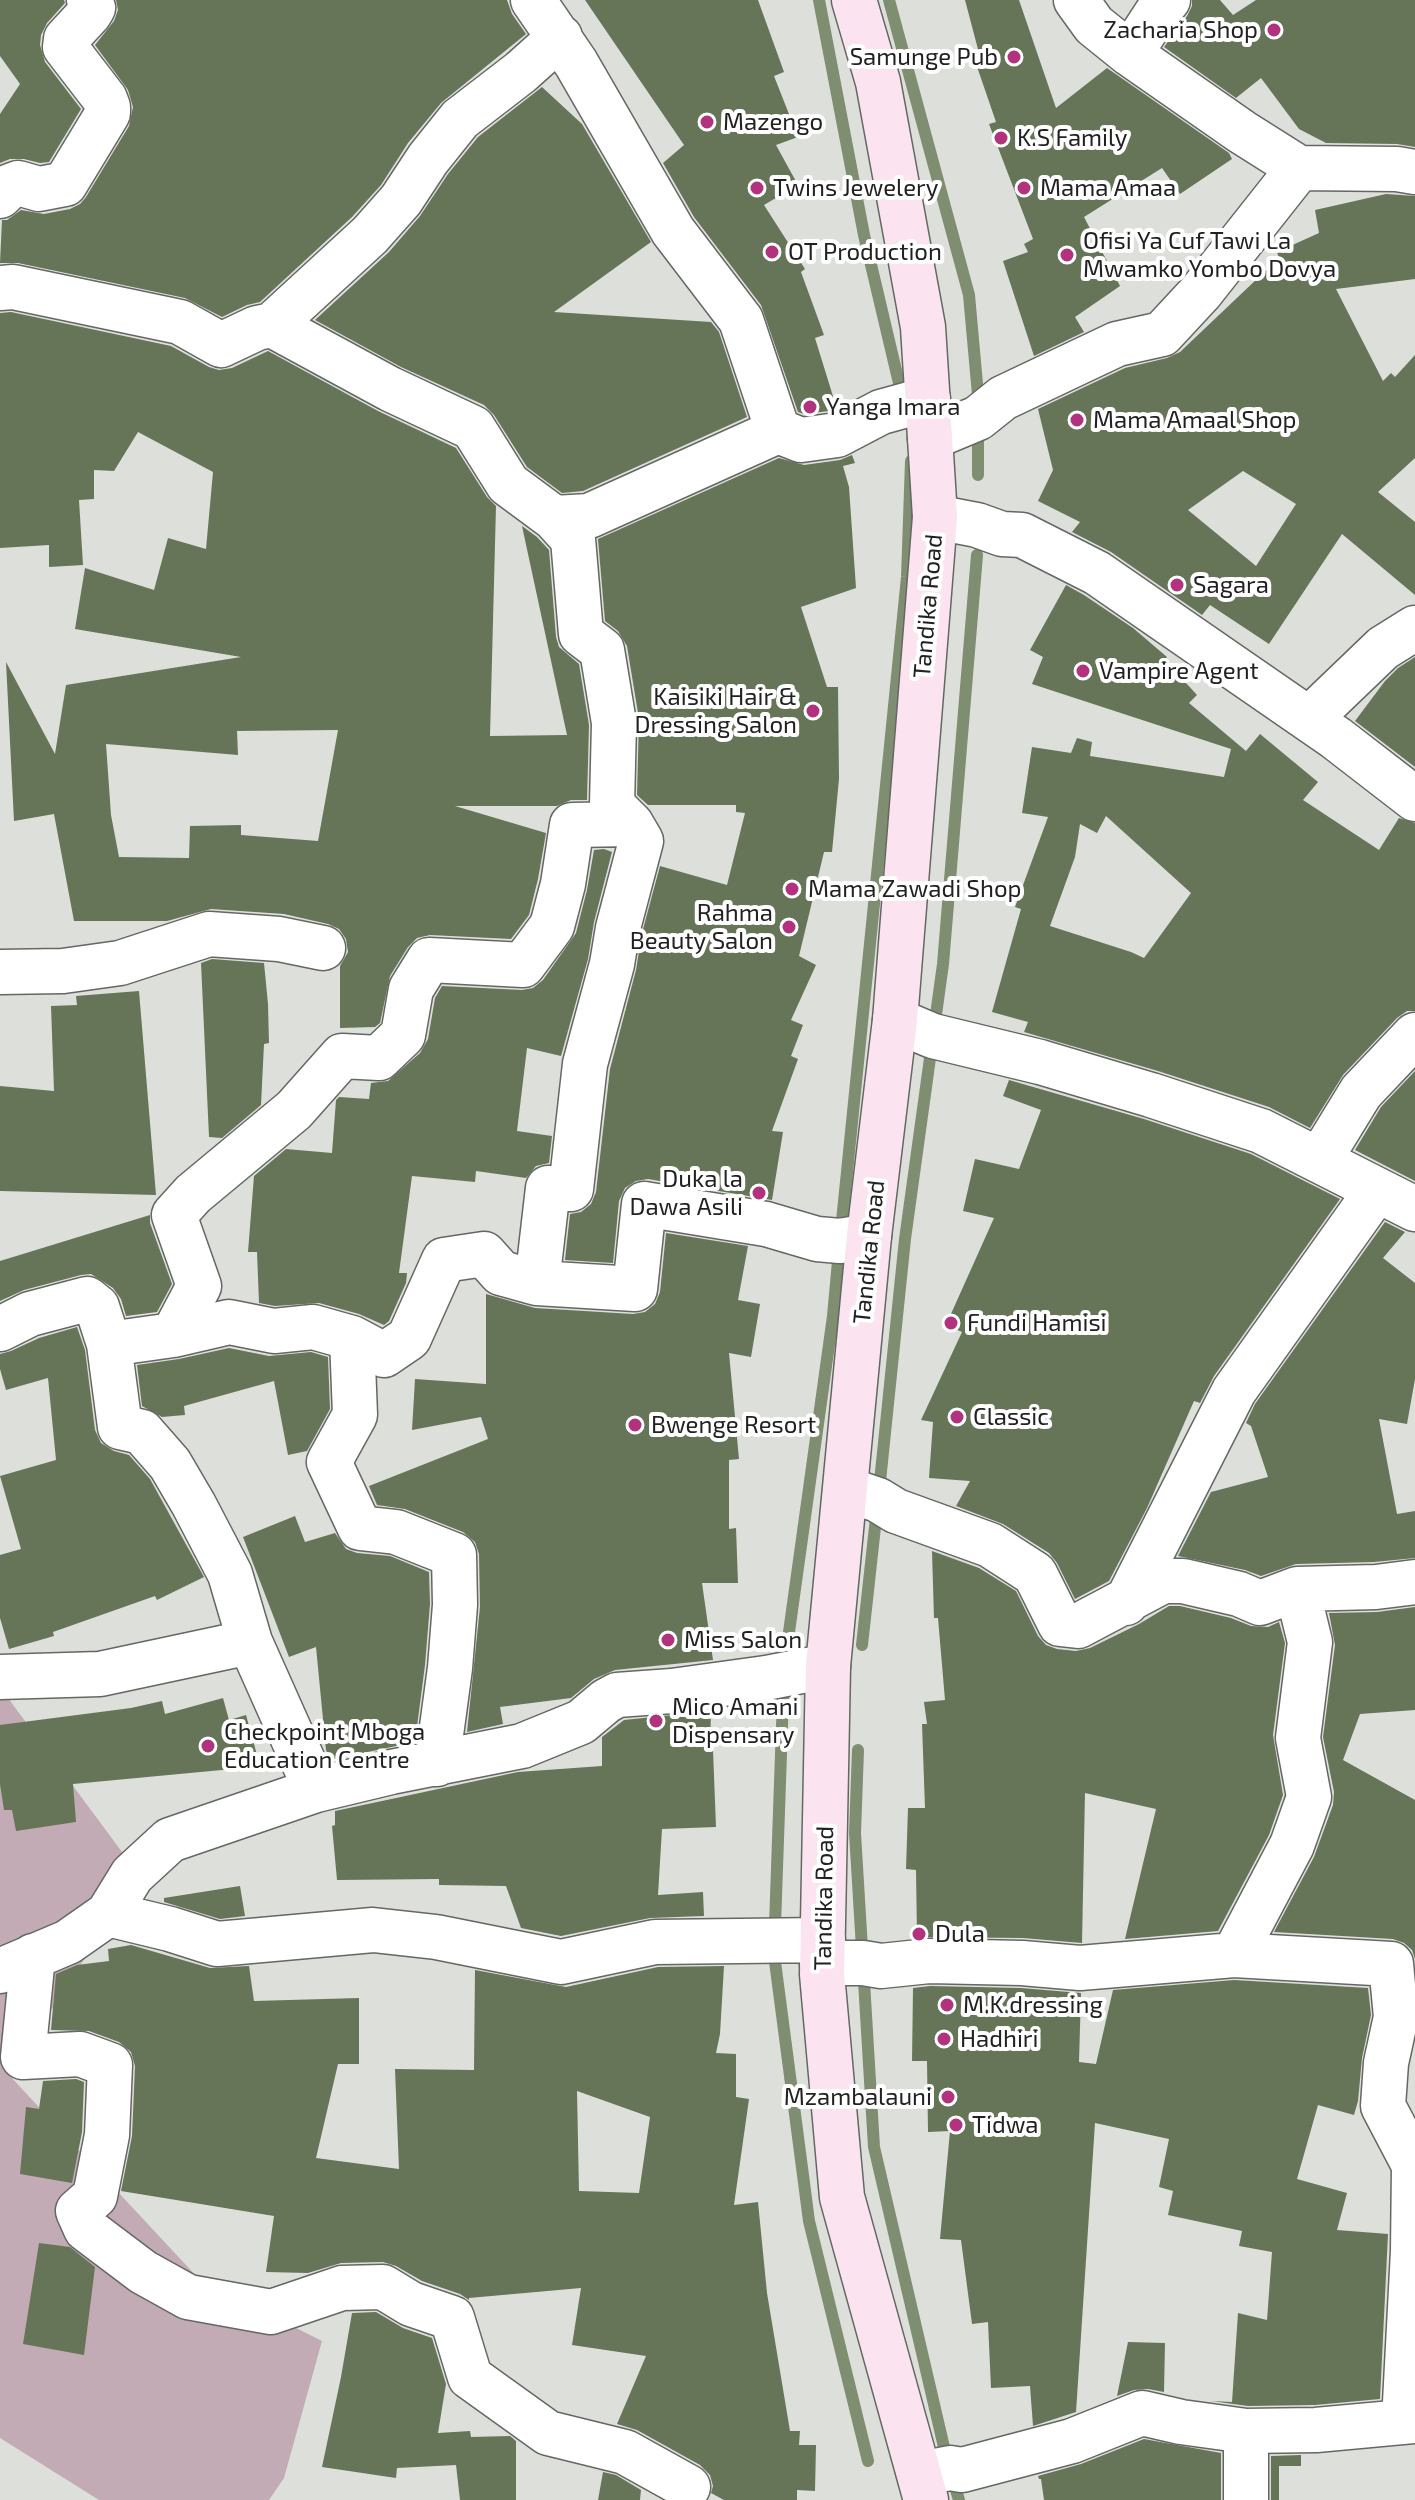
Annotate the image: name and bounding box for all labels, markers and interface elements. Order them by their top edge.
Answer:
place label: Zacharia Shop [1103,16,1258,44]
marker: Zacharia Shop [1265,21,1283,39]
place label: Samunge Pub [850,43,998,71]
marker: Samunge Pub [1005,48,1023,66]
place label: Mazengo [723,108,823,136]
marker: Mazengo [698,113,716,131]
place label: K.S Family [1017,124,1127,152]
marker: K.S Family [992,129,1010,147]
place label: Twins Jewelery [773,174,938,202]
place label: Mama Amaa [1040,174,1176,202]
marker: Twins Jewelery [748,179,766,197]
marker: Mama Amaa [1015,179,1033,197]
place label: Ofisi Ya Cuf Tawi La Mwamko Yombo Dovya [1083,227,1336,283]
place label: OT Production [788,238,942,266]
marker: OT Production [763,243,781,261]
marker: Ofisi Ya Cuf Tawi La Mwamko Yombo Dovya [1058,246,1076,264]
place label: Yanga Imara [826,393,961,421]
marker: Yanga Imara [801,398,819,416]
place label: Mama Amaal Shop [1093,406,1297,434]
marker: Mama Amaal Shop [1068,411,1086,429]
street label: Tandika Road [907,533,949,679]
place label: Sagara [1193,571,1269,599]
marker: Sagara [1168,576,1186,594]
place label: Vampire Agent [1099,657,1259,685]
marker: Vampire Agent [1074,662,1092,680]
place label: Kaisiki Hair & Dressing Salon [634,683,797,739]
marker: Kaisiki Hair & Dressing Salon [804,702,822,720]
place label: Mama Zawadi Shop [808,875,1021,903]
marker: Mama Zawadi Shop [783,880,801,898]
place label: Rahma Beauty Salon [630,899,773,955]
marker: Rahma Beauty Salon [780,918,798,936]
place label: Duka la Dawa Asili [630,1165,743,1221]
street label: Tandika Road [847,1179,891,1325]
marker: Duka la Dawa Asili [750,1184,768,1202]
place label: Fundi Hamisi [967,1309,1107,1337]
marker: Fundi Hamisi [942,1314,960,1332]
place label: Classic [973,1403,1049,1431]
marker: Classic [948,1408,966,1426]
place label: Bwenge Resort [651,1411,816,1439]
marker: Bwenge Resort [626,1416,644,1434]
place label: Miss Salon [684,1626,802,1654]
marker: Miss Salon [659,1631,677,1649]
place label: Mico Amani Dispensary [672,1693,799,1749]
marker: Mico Amani Dispensary [647,1712,665,1730]
place label: Checkpoint Mboga Education Centre [224,1718,425,1774]
marker: Checkpoint Mboga Education Centre [199,1737,217,1755]
street label: Tandika Road [808,1825,840,1971]
place label: Dula [935,1920,985,1948]
marker: Dula [910,1925,928,1943]
place label: M.K.dressing [963,1991,1103,2019]
marker: M.K.dressing [938,1996,956,2014]
place label: Hadhiri [960,2025,1038,2053]
marker: Hadhiri [935,2030,953,2048]
place label: Mzambalauni [784,2083,932,2111]
marker: Mzambalauni [939,2088,957,2106]
place label: Tidwa [972,2111,1039,2139]
marker: Tidwa [947,2116,965,2134]

